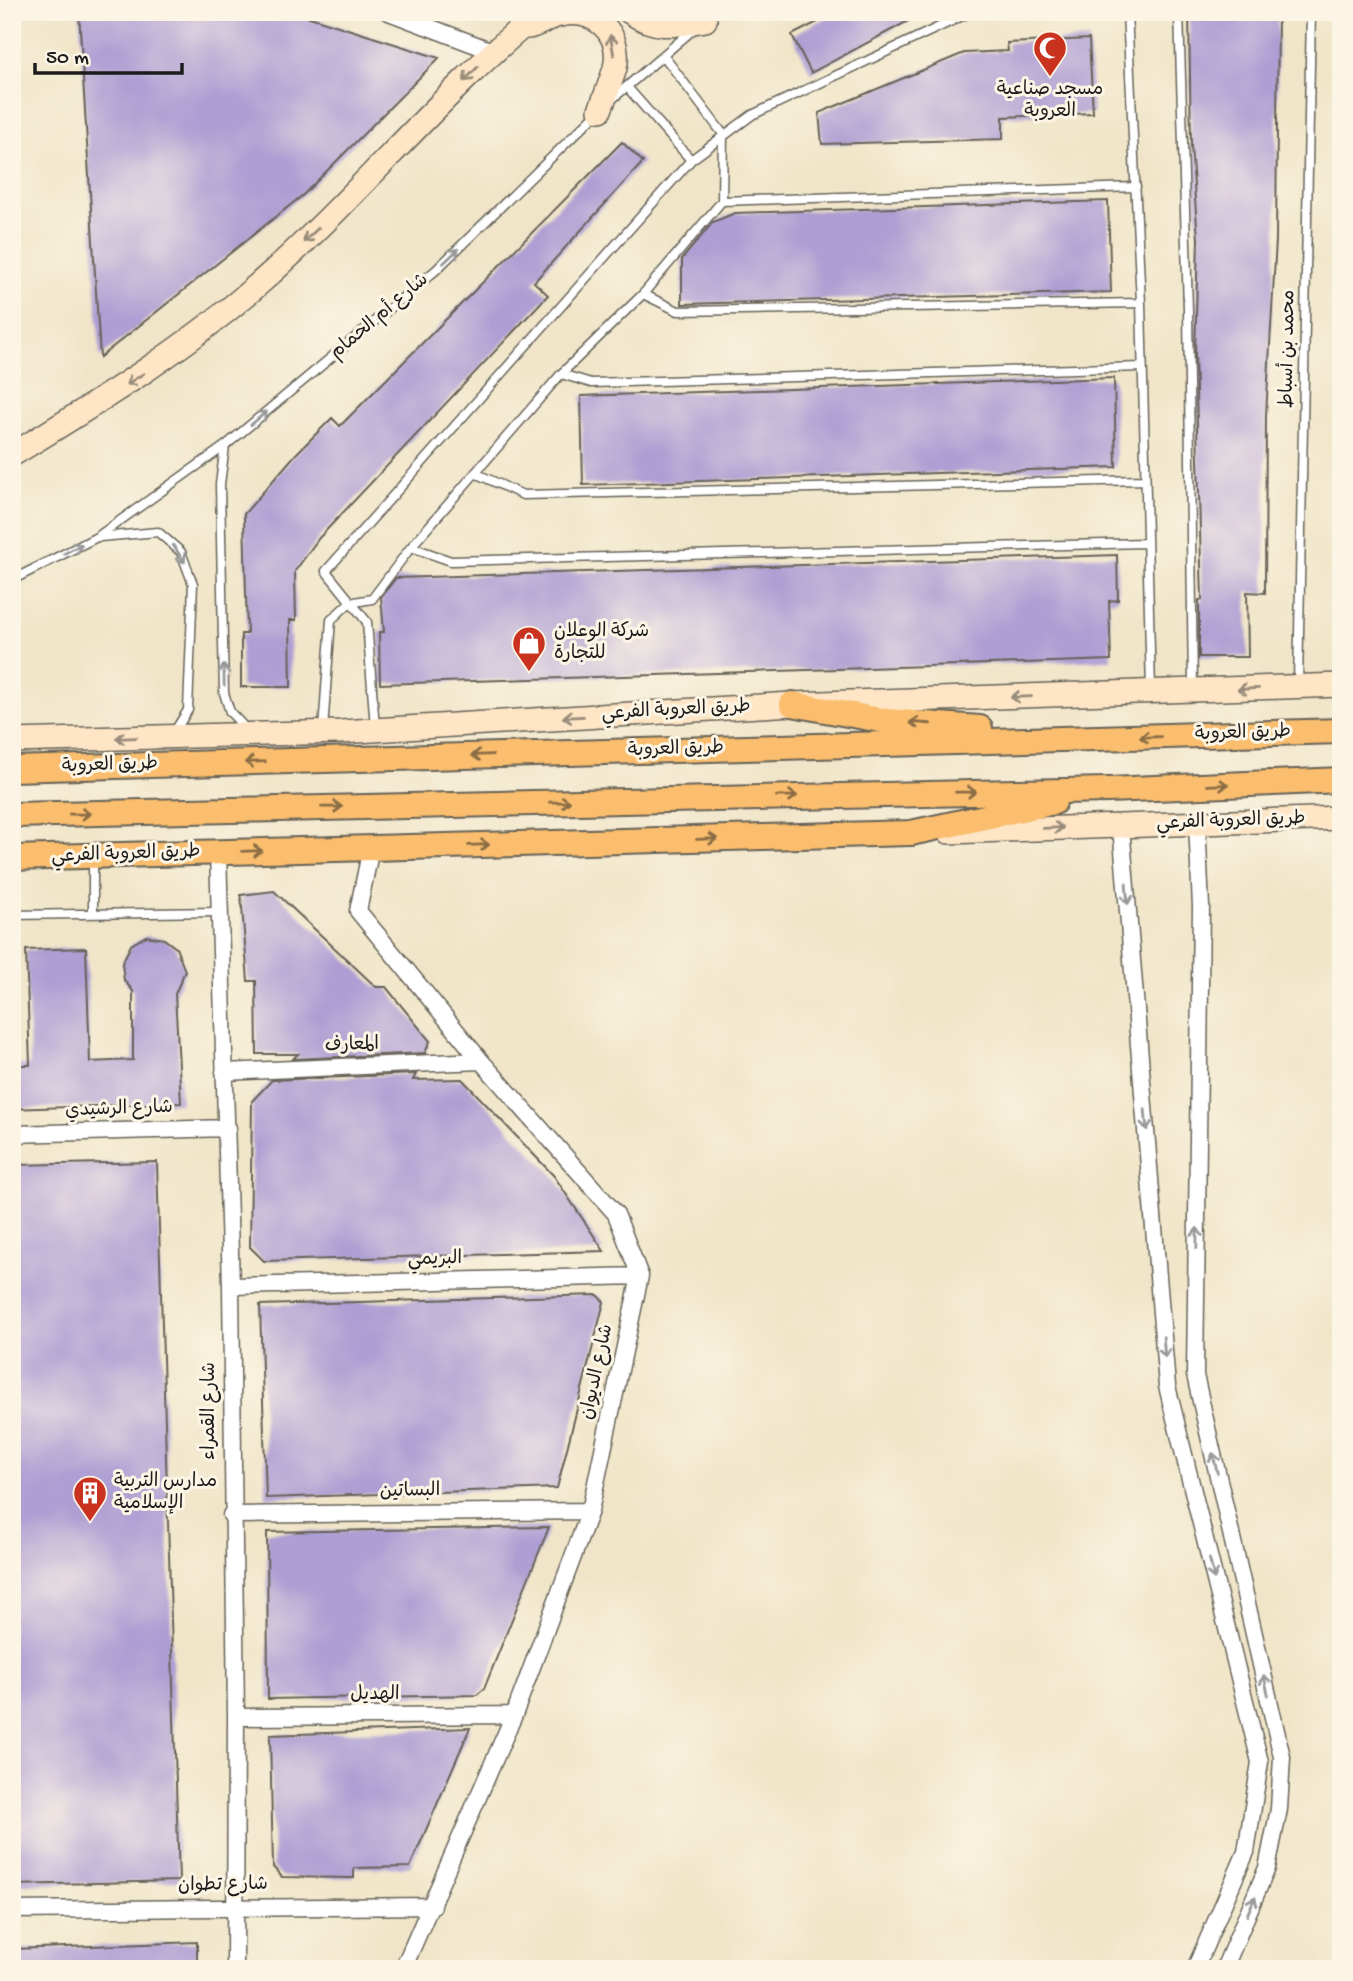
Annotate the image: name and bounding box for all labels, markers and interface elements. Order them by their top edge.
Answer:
mosque icon: مسجد صناعية العروبة [1031,29,1069,78]
scale bar [35,32,182,76]
one-way arrow [605,34,619,57]
text: 50 m [46,47,89,72]
one-way arrow [462,65,479,82]
place label: مسجد صناعية العروبة [997,79,1103,124]
one-way arrow [303,227,320,244]
one-way arrow [442,247,459,264]
street label: شارع أم الحمام [325,268,434,365]
street label: محمد بن أسباط [1274,290,1302,408]
one-way arrow [125,372,145,386]
one-way arrow [249,410,267,426]
one-way arrow [62,541,83,555]
one-way arrow [172,544,186,563]
place label: شركة الوعلان للتجارة [554,621,649,666]
shop icon: شركة الوعلان للتجارة [510,624,548,673]
one-way arrow [217,663,231,686]
one-way arrow [1237,682,1260,695]
one-way arrow [1009,690,1032,704]
street label: طريق العروبة الفرعي [601,696,751,728]
one-way arrow [562,711,585,724]
one-way arrow [909,716,932,729]
street label: طريق العروبة [1195,721,1291,747]
one-way arrow [1139,730,1162,743]
one-way arrow [115,731,138,744]
street label: طريق العروبة [628,737,724,763]
one-way arrow [471,749,494,762]
street label: طريق العروبة [62,753,158,779]
one-way arrow [244,755,267,768]
one-way arrow [1206,779,1229,792]
one-way arrow [954,785,977,799]
one-way arrow [776,789,799,803]
one-way arrow [548,795,571,808]
one-way arrow [321,801,344,814]
one-way arrow [69,807,92,820]
street label: طريق العروبة الفرعي [1156,808,1306,838]
one-way arrow [1041,822,1064,835]
one-way arrow [695,832,718,845]
one-way arrow [468,838,491,851]
street label: طريق العروبة الفرعي [51,841,201,871]
one-way arrow [240,845,263,858]
one-way arrow [1121,882,1134,905]
street label: المعارف [324,1034,380,1058]
street label: شارع الرشيدي [65,1097,173,1123]
one-way arrow [1140,1109,1153,1131]
one-way arrow [1190,1226,1204,1249]
street label: البريمي [408,1248,462,1274]
street label: شارع الديوان [577,1322,619,1422]
one-way arrow [1158,1335,1171,1358]
street label: شارع القمراء [199,1362,222,1460]
one-way arrow [1208,1452,1222,1475]
place label: مدارس التربية الإسلامية [114,1471,217,1516]
building icon: مدارس التربية الإسلامية [71,1474,109,1523]
street label: البساتين [380,1480,440,1504]
one-way arrow [1206,1557,1219,1580]
one-way arrow [1258,1674,1272,1697]
street label: الهديل [350,1684,400,1707]
street label: شارع تطوان [178,1874,268,1898]
one-way arrow [1245,1895,1258,1917]

